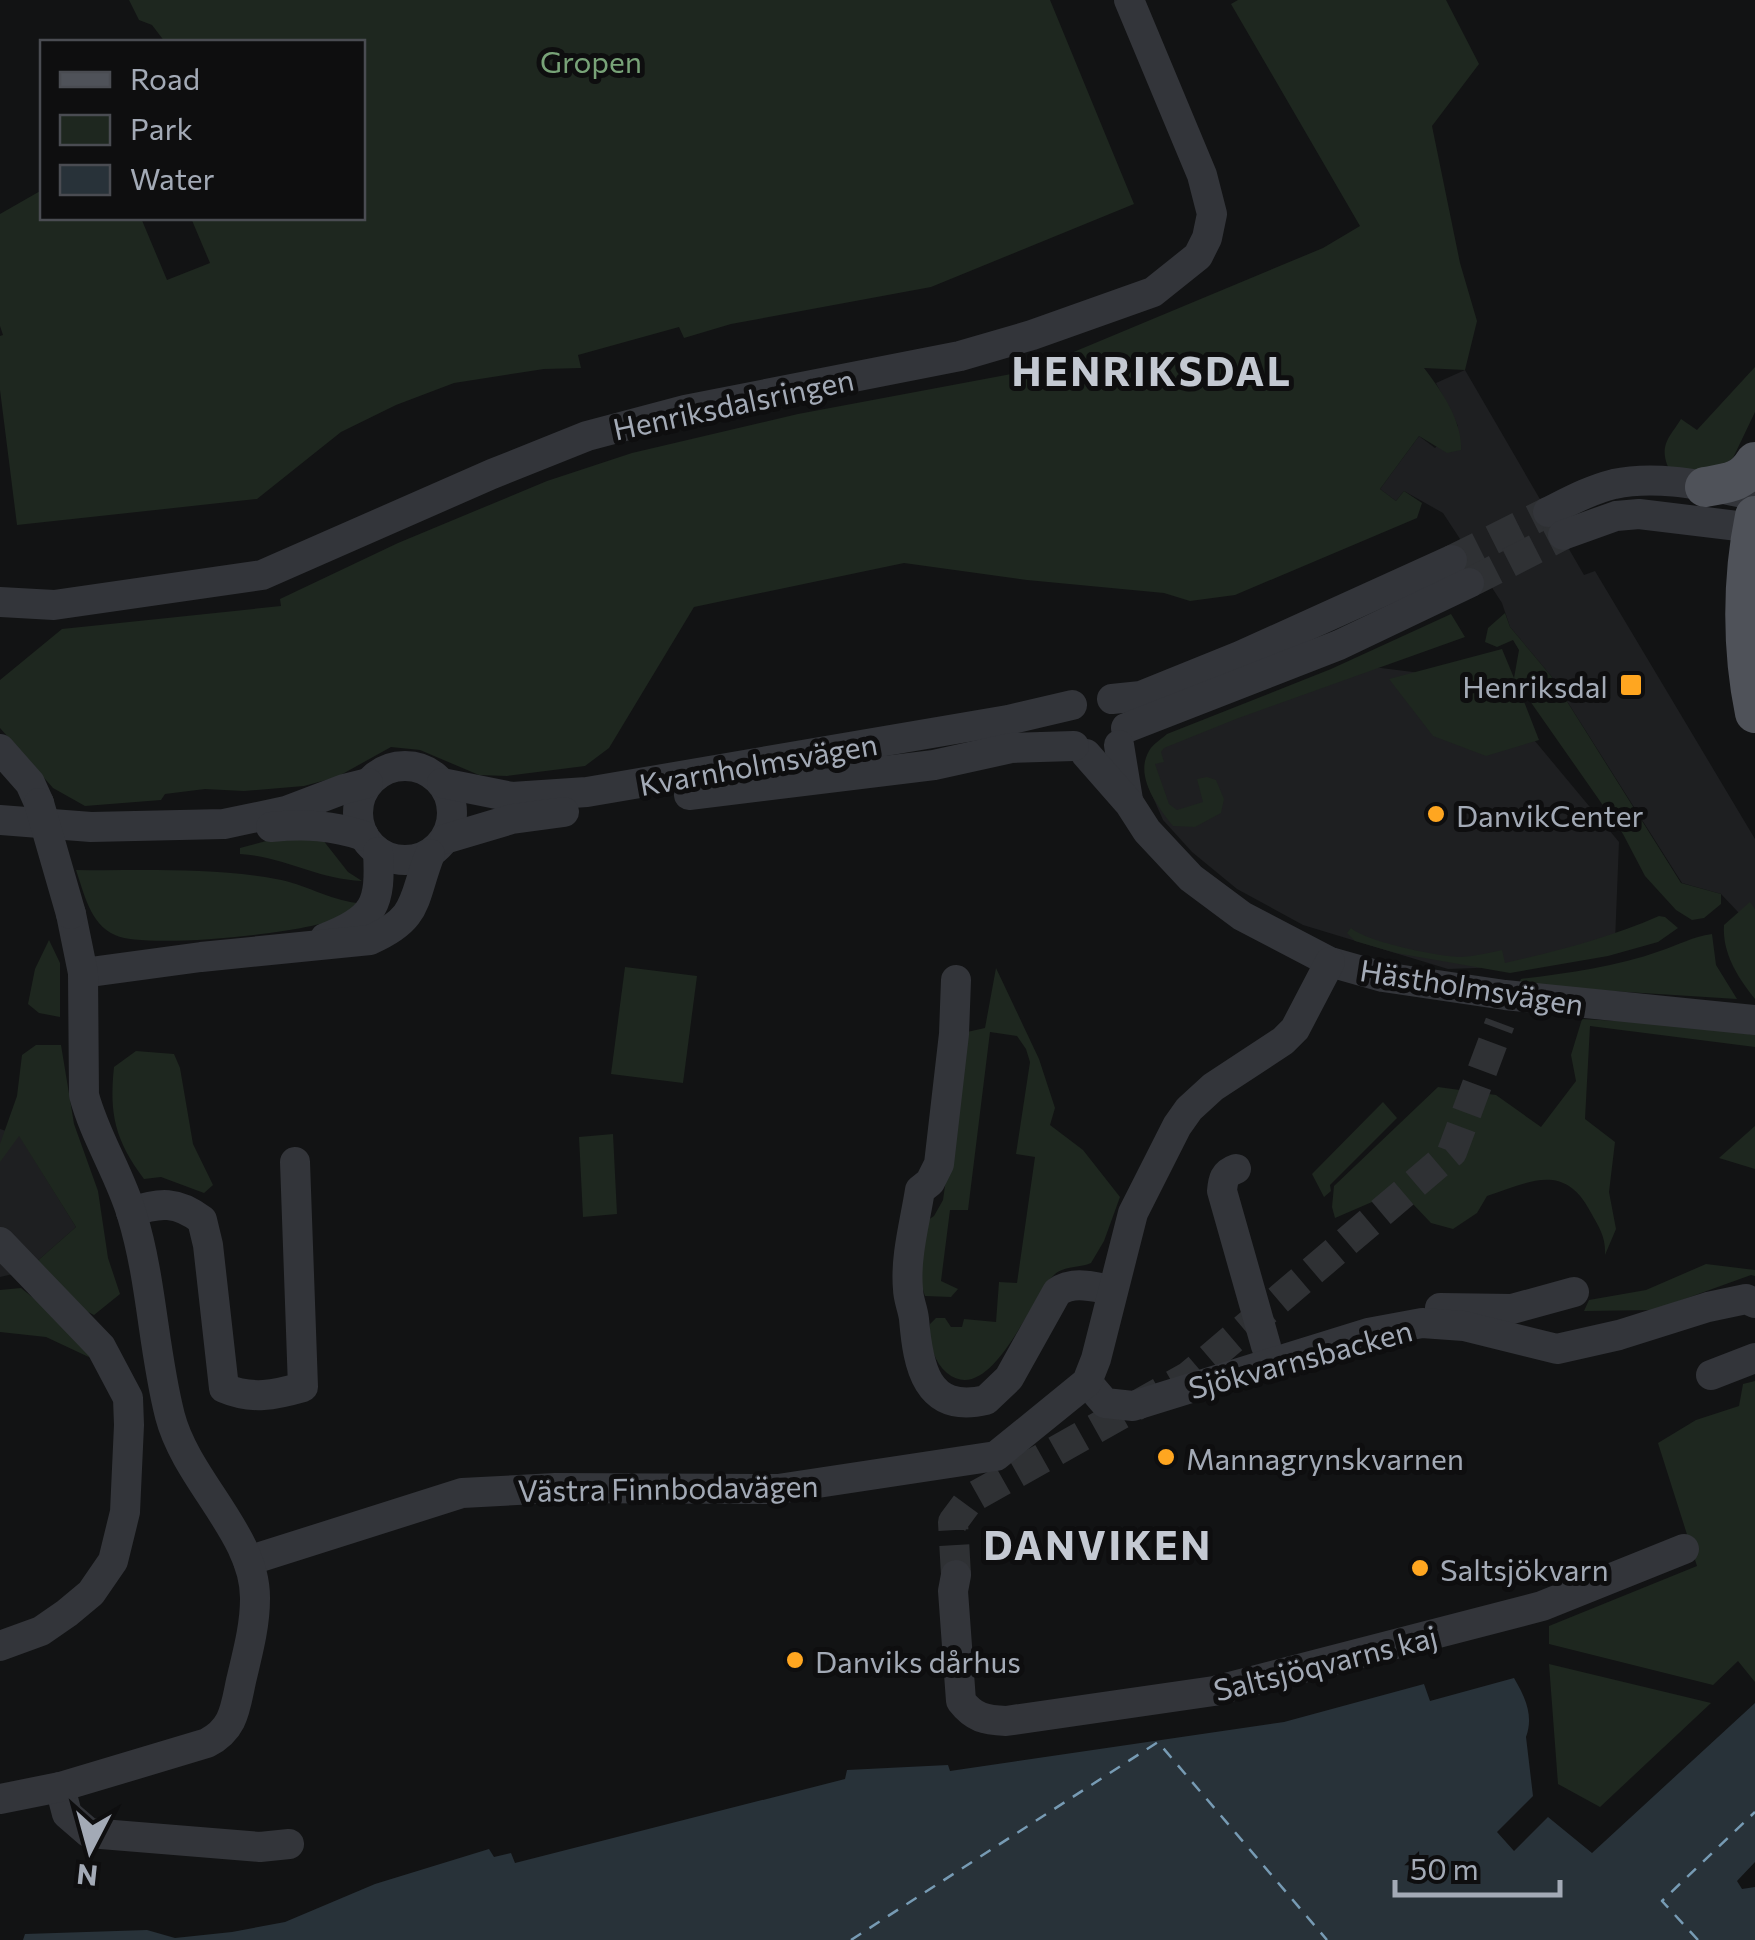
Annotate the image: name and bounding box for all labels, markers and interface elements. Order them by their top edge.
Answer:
legend [40,40,365,220]
park label: Gropen [540,42,642,79]
text: Road [130,59,200,96]
text: Park [130,109,193,146]
text: Water [130,159,215,196]
district label: HENRIKSDAL [1011,345,1293,394]
street label: Henriksdalsringen [609,359,857,447]
place label: Henriksdal [1462,667,1608,704]
marker: Henriksdal [1618,672,1644,698]
street label: Kvarnholmsvägen [636,724,880,802]
place label: DanvikCenter [1456,796,1643,833]
marker: DanvikCenter [1425,803,1447,825]
street label: Hästholmsvägen [1358,950,1586,1022]
street label: Sjökvarnsbacken [1184,1310,1416,1406]
place label: Mannagrynskvarnen [1186,1439,1464,1476]
marker: Mannagrynskvarnen [1155,1446,1177,1468]
street label: Västra Finnbodavägen [517,1466,819,1508]
district label: DANVIKEN [983,1519,1213,1568]
place label: Saltsjökvarn [1440,1550,1609,1587]
marker: Saltsjökvarn [1409,1557,1431,1579]
street label: Saltsjöqvarns kaj [1209,1616,1441,1708]
place label: Danviks dårhus [815,1642,1021,1679]
marker: Danviks dårhus [784,1649,806,1671]
north arrow [40,1800,140,1900]
scale bar [1395,1835,1560,1897]
text: 50 m [1410,1849,1479,1886]
text: N [75,1858,100,1894]

